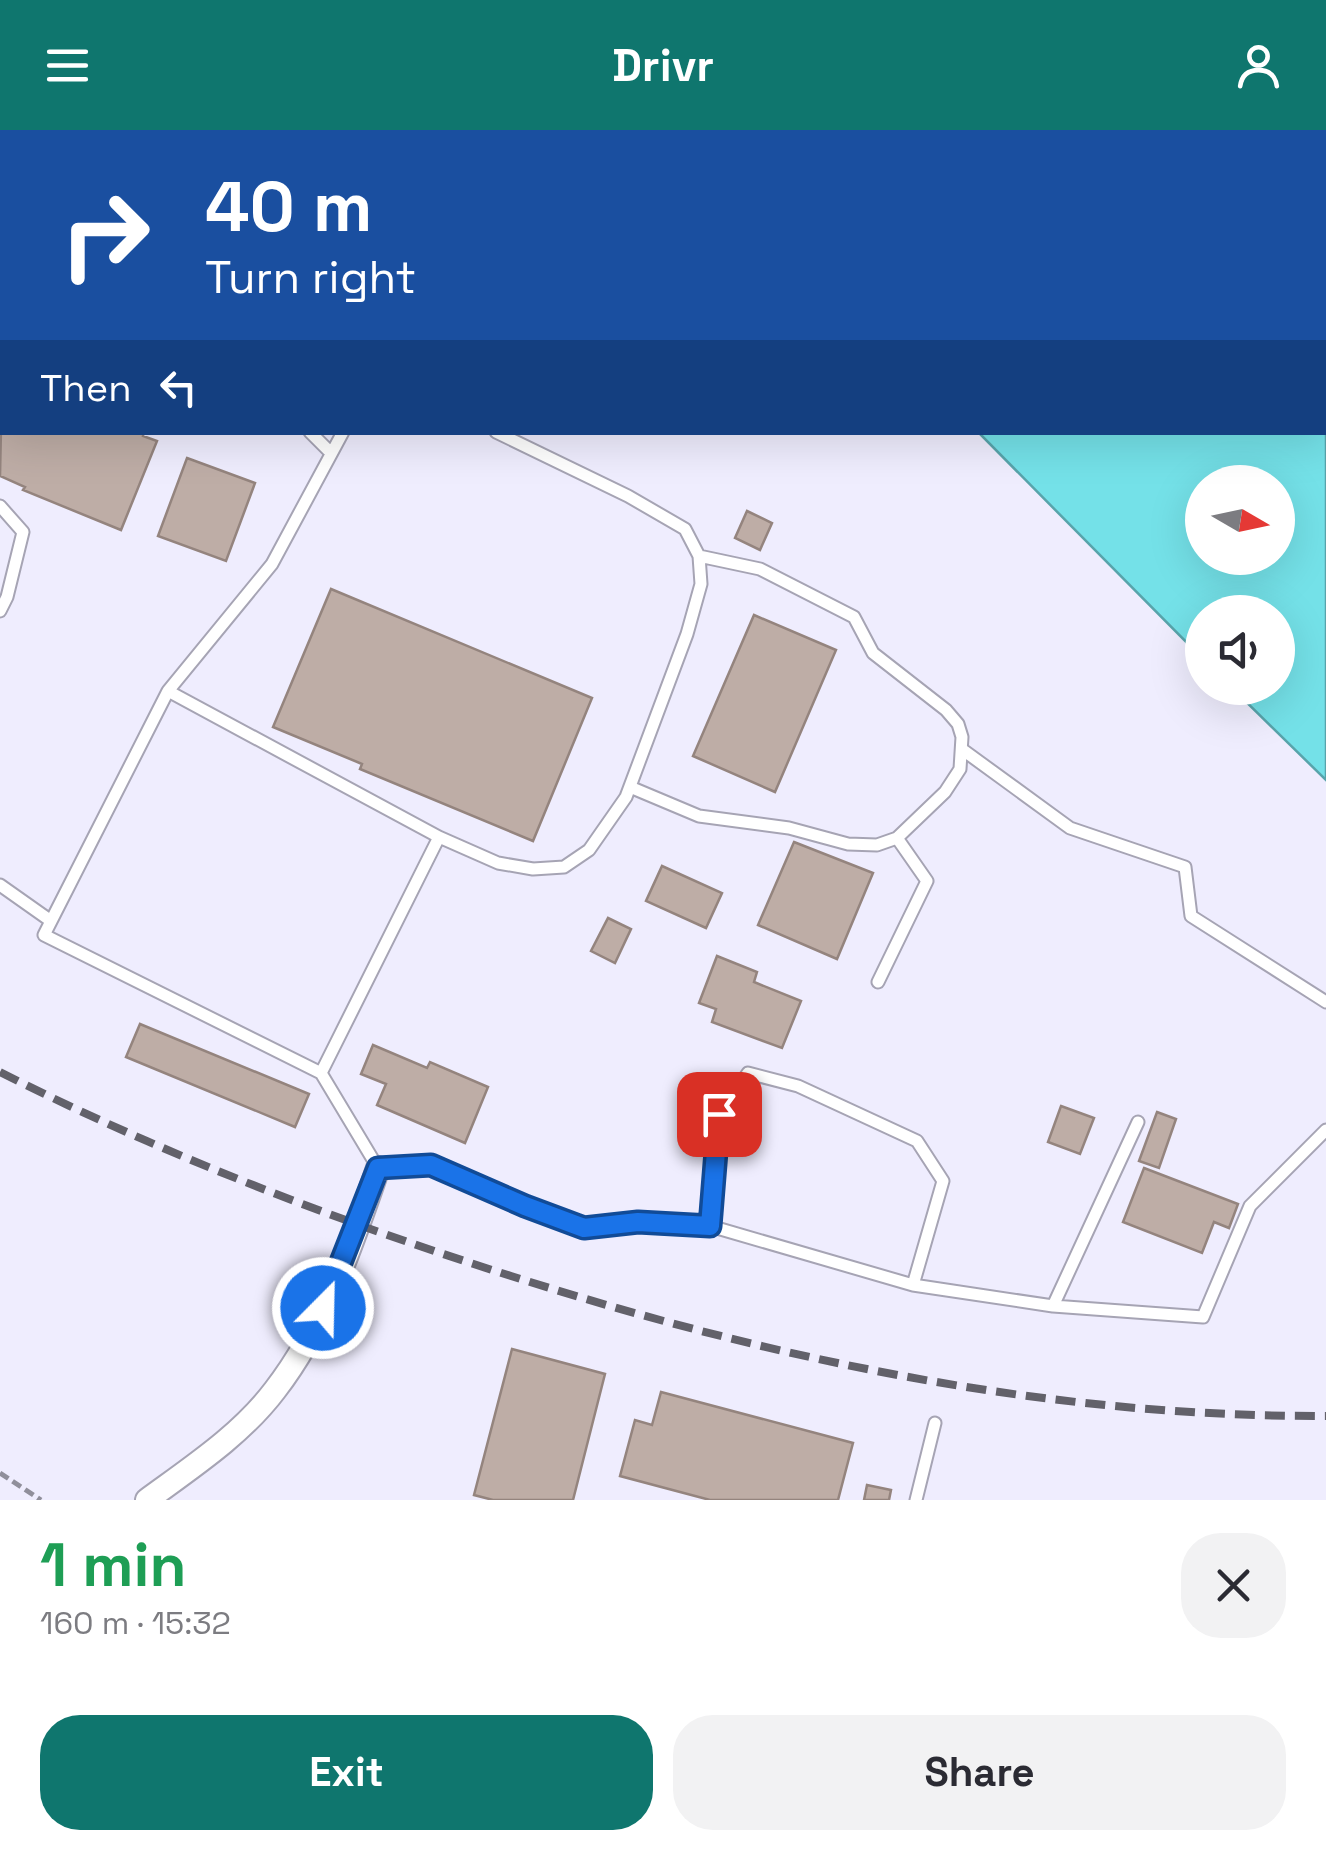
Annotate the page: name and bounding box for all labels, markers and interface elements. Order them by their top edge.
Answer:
text: Drivr [612,37,714,94]
icon: menu [40,38,95,93]
icon: person [1231,38,1286,93]
text: 40 m [205,162,372,251]
icon: right [40,170,170,300]
text: Turn right [205,249,416,306]
icon: left [151,360,206,415]
text: Then [40,364,131,412]
north arrow [1185,465,1295,575]
map controls [1185,465,1295,705]
button: sound [1185,595,1295,705]
pin [677,1072,762,1157]
icon: arrive [692,1087,747,1142]
position arrow [271,1256,375,1360]
text: 1 min [40,1527,187,1604]
button: close [1181,1533,1286,1638]
text: 160 m · 15:32 [40,1603,231,1643]
button: Exit [40,1715,653,1830]
button: Share [673,1715,1286,1830]

